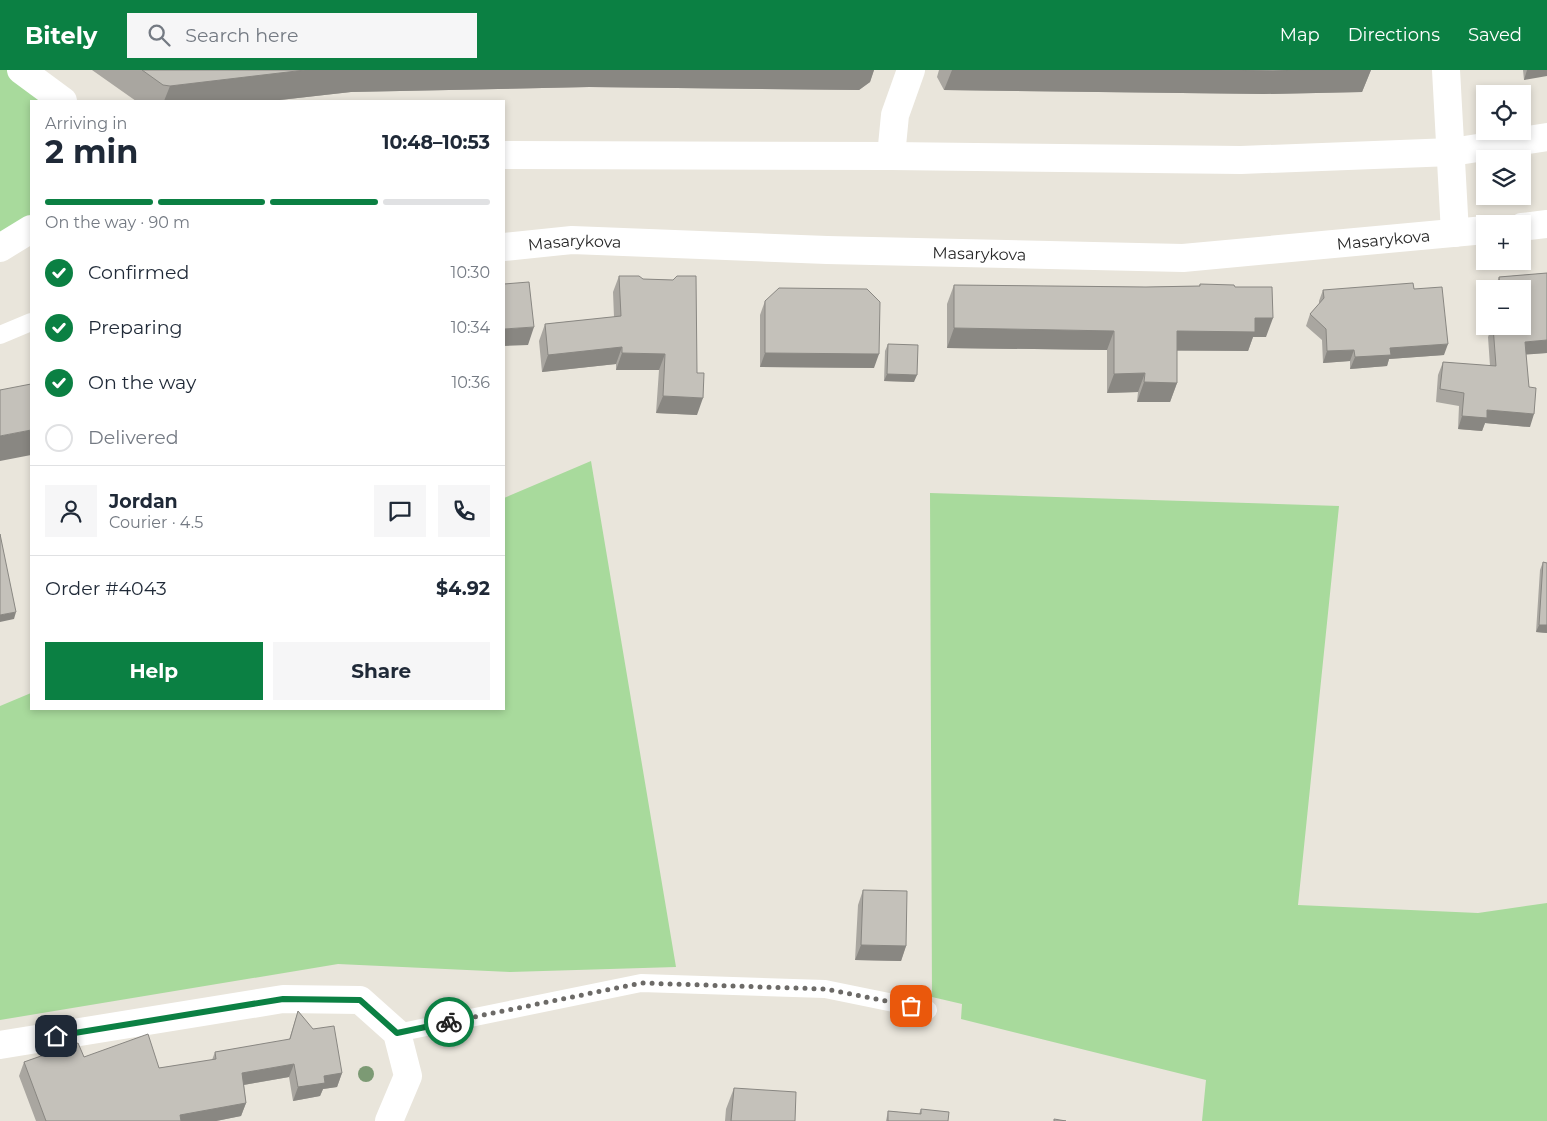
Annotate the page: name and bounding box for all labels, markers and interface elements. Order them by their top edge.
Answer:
search box [127,13,477,58]
text: Bitely [25,21,97,50]
icon: search [145,21,173,49]
text: Search here [185,24,298,47]
text: Map [1280,24,1320,46]
text: Directions [1348,24,1440,46]
text: Saved [1468,24,1522,46]
map controls [1476,85,1531,335]
button: locate [1476,85,1531,140]
text: Arriving in [45,114,127,133]
text: 10:48–10:53 [382,131,490,154]
text: 2 min [45,132,138,171]
button: layers [1476,150,1531,205]
text: On the way · 90 m [45,213,190,232]
button: + [1476,215,1531,270]
street label: Masarykova [1336,226,1431,254]
street label: Masarykova [527,231,622,254]
street label: Masarykova [932,243,1027,264]
icon: check [45,259,73,287]
text: Confirmed [88,261,189,284]
text: 10:30 [451,263,490,282]
button: − [1476,280,1531,335]
icon: check [45,314,73,342]
text: Preparing [88,316,183,339]
text: 10:34 [451,318,490,337]
icon: check [45,369,73,397]
text: On the way [88,371,196,394]
text: 10:36 [451,373,490,392]
text: Delivered [88,426,179,449]
button: person [45,485,97,537]
button: chat [374,485,426,537]
button: phone [438,485,490,537]
text: Jordan [109,490,178,513]
text: Courier · 4.5 [109,513,203,532]
text: Order #4043 [45,577,167,600]
text: $4.92 [436,577,490,600]
button: Help [45,642,263,700]
button: Share [273,642,490,700]
pin [890,985,932,1027]
icon: bag [897,992,925,1020]
courier [424,997,474,1047]
icon: bike [435,1008,463,1036]
pin [35,1015,77,1057]
icon: home [42,1022,70,1050]

